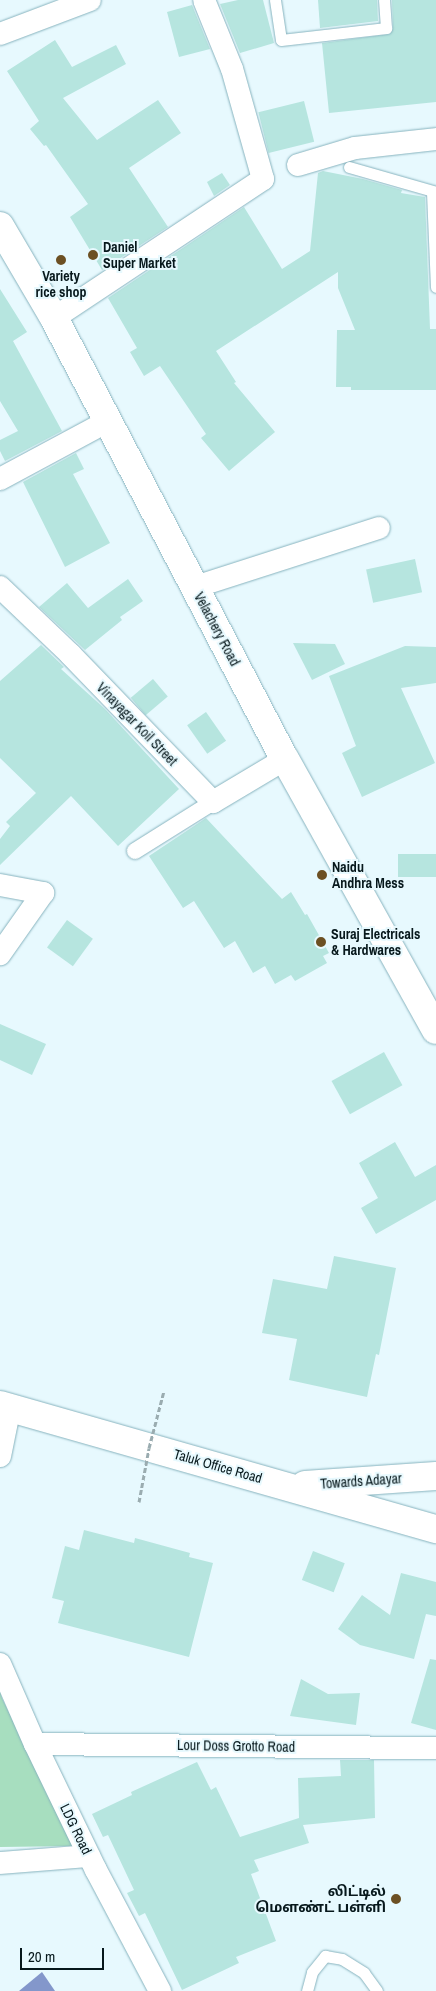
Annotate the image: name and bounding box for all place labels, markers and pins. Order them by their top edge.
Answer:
place label: Daniel Super Market [103,239,176,272]
marker: Daniel Super Market [87,249,99,261]
marker: Variety rice shop [55,254,67,266]
place label: Variety rice shop [35,268,87,300]
place label: Naidu Andhra Mess [332,859,404,892]
marker: Naidu Andhra Mess [316,869,328,881]
place label: Suraj Electricals & Hardwares [331,926,420,959]
marker: Suraj Electricals & Hardwares [315,936,327,948]
place label: லிட்டில் மௌண்ட் பள்ளி [255,1883,386,1915]
marker: லிட்டில் மௌண்ட் பள்ளி [390,1893,402,1905]

